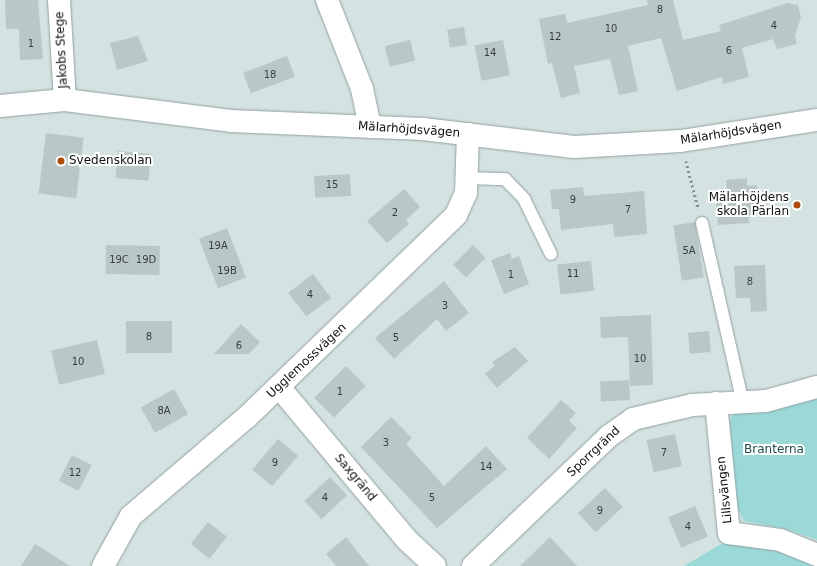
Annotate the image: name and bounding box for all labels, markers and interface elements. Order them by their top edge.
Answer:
house number: 8 [657,4,663,16]
street label: Jakobs Stege [53,11,71,89]
house number: 4 [771,20,777,32]
house number: 10 [605,23,617,35]
house number: 12 [549,31,561,43]
house number: 1 [28,38,34,50]
house number: 6 [726,45,732,57]
house number: 14 [484,47,496,59]
house number: 18 [264,69,276,81]
street label: Mälarhöjdsvägen [679,118,783,148]
street label: Mälarhöjdsvägen [357,119,461,141]
place label: Svedenskolan [69,154,152,168]
marker: Svedenskolan [56,156,66,166]
house number: 15 [326,179,338,191]
place label: Mälarhöjdens skola Pärlan [709,191,789,219]
house number: 9 [570,194,576,206]
marker: Mälarhöjdens skola Pärlan [792,200,802,210]
house number: 7 [625,204,631,216]
house number: 2 [392,207,398,219]
house number: 19A [208,240,228,252]
house number: 5A [682,245,696,257]
house number: 19C [109,254,129,266]
house number: 19D [136,254,156,266]
house number: 19B [217,265,237,277]
house number: 11 [567,268,579,280]
house number: 1 [508,269,514,281]
house number: 8 [747,276,753,288]
house number: 4 [307,289,313,301]
house number: 3 [442,300,448,312]
street label: Ugglemossvägen [264,320,350,402]
house number: 8 [146,331,152,343]
house number: 5 [393,332,399,344]
house number: 6 [236,340,242,352]
house number: 10 [634,353,646,365]
house number: 10 [72,356,84,368]
house number: 1 [337,386,343,398]
house number: 8A [157,405,171,417]
street label: Sporrgränd [565,424,623,480]
house number: 3 [383,437,389,449]
park label: Branterna [744,443,804,457]
house number: 7 [661,447,667,459]
street label: Saxgränd [331,451,379,505]
street label: Lillsvängen [714,456,736,524]
house number: 9 [272,457,278,469]
house number: 14 [480,461,492,473]
house number: 12 [69,467,81,479]
house number: 4 [322,492,328,504]
house number: 5 [429,492,435,504]
house number: 9 [597,505,603,517]
house number: 4 [685,521,691,533]

